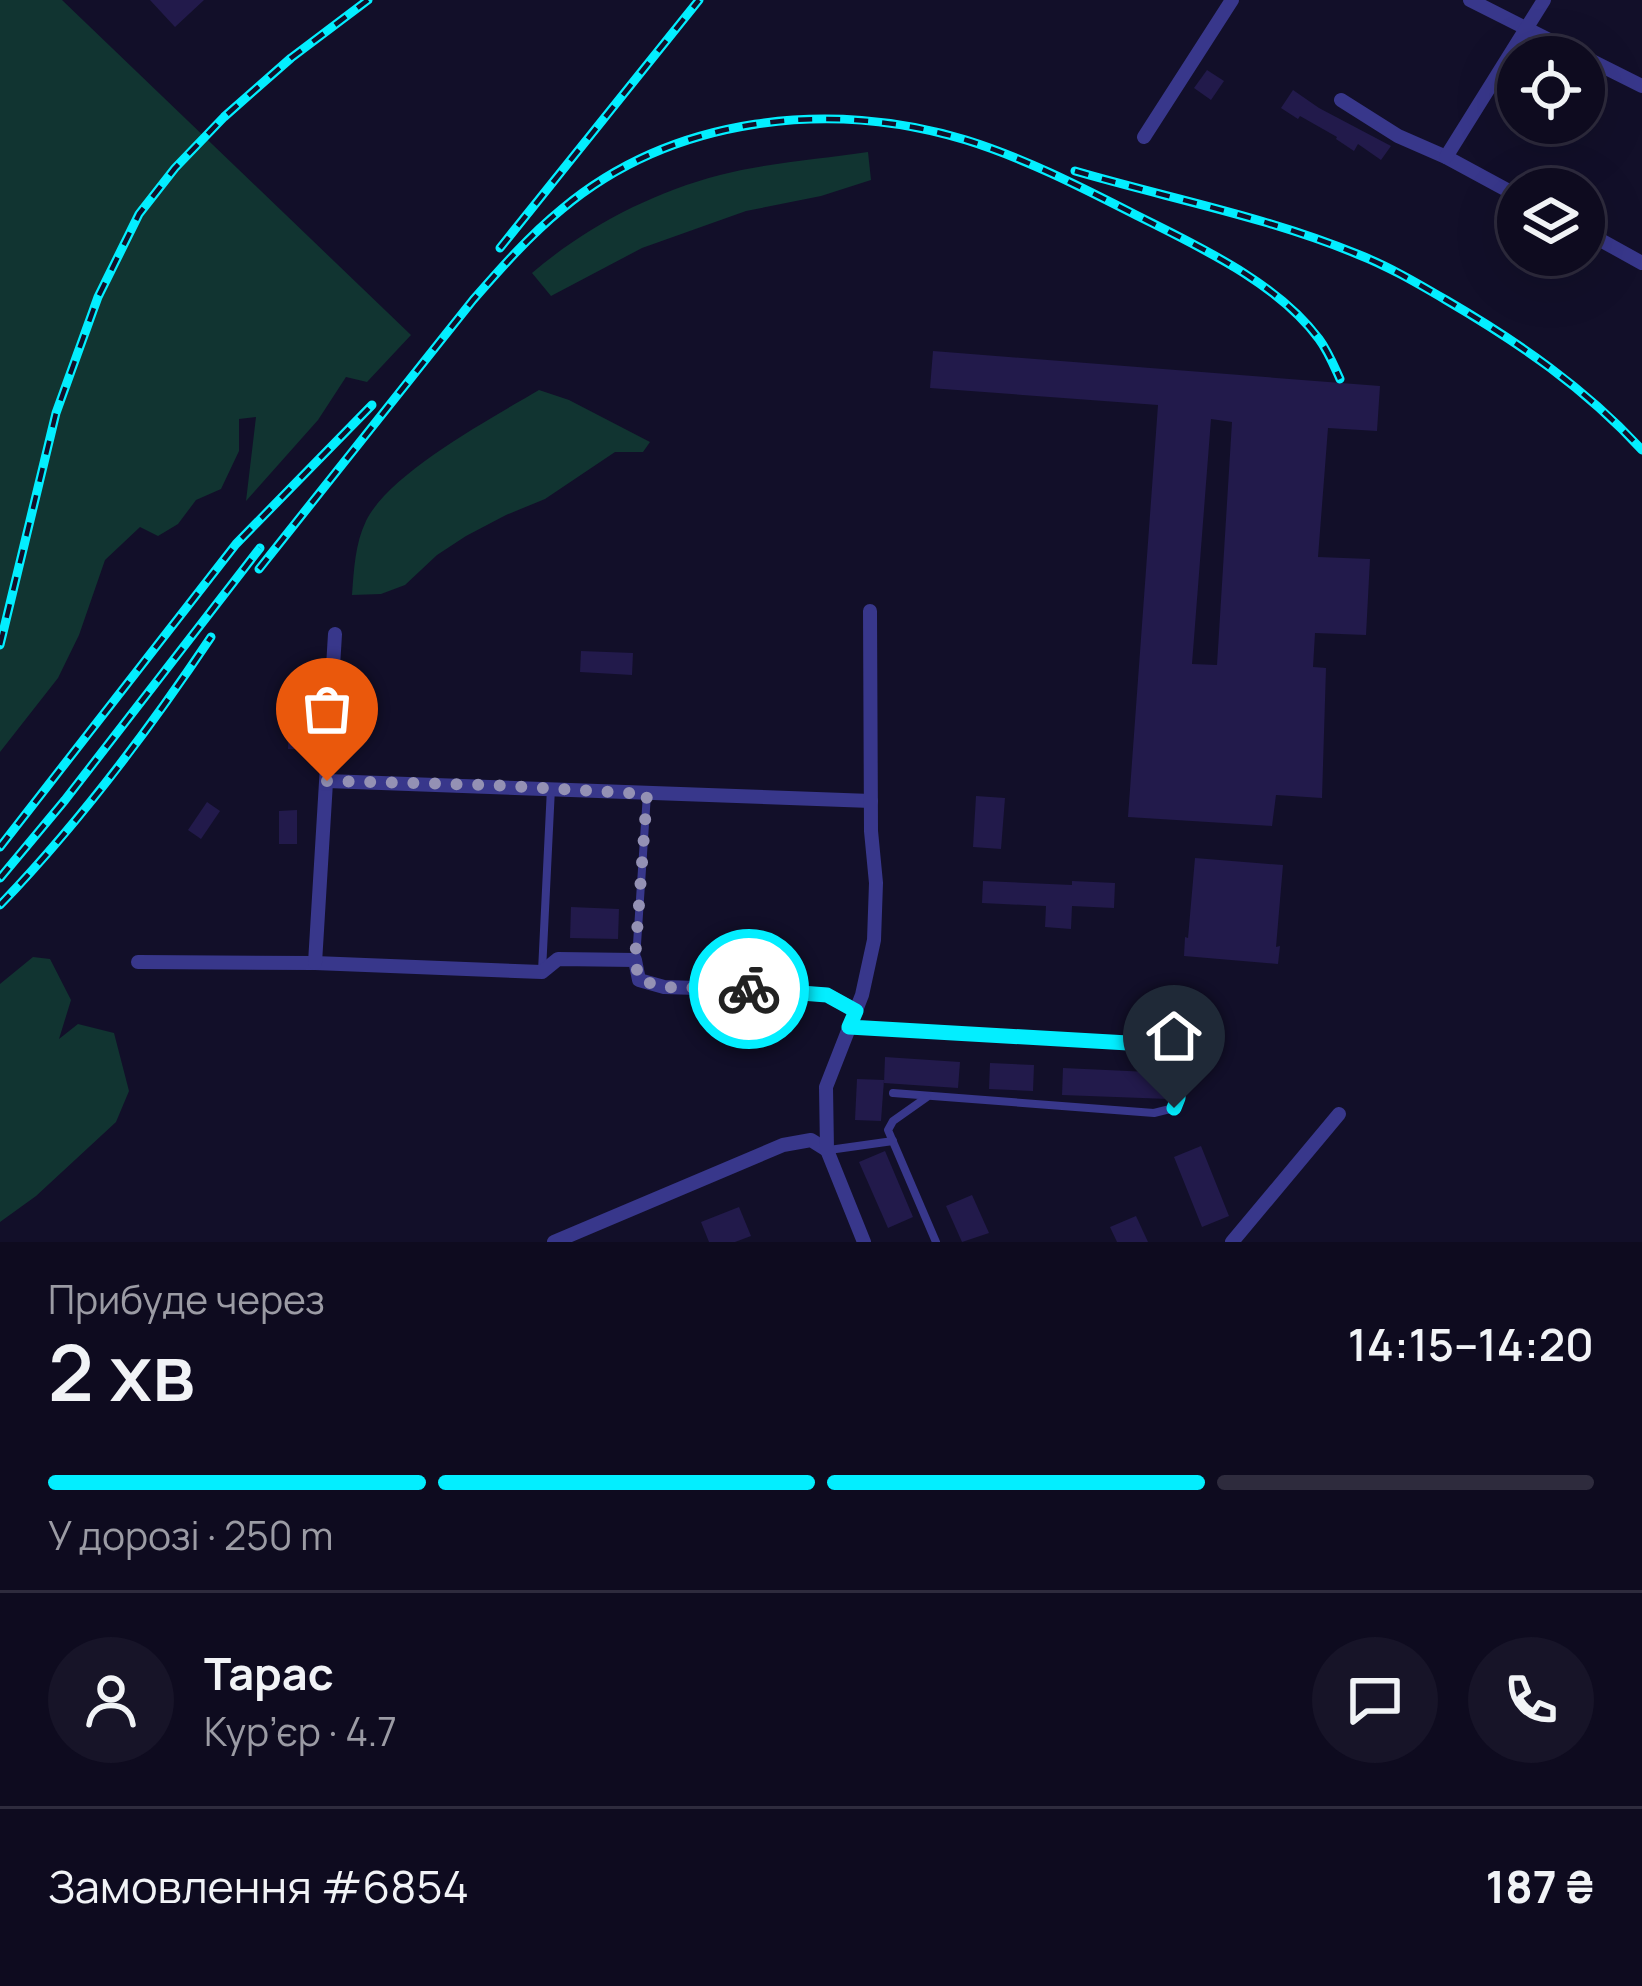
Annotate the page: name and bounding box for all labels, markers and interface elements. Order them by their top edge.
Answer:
map controls [1497,36,1605,276]
button: locate [1497,36,1605,144]
button: layers [1497,168,1605,276]
pin [276,658,378,781]
icon: bag [294,676,360,742]
courier [689,929,809,1049]
icon: bike [716,956,782,1022]
pin [1123,985,1225,1108]
icon: home [1141,1003,1207,1069]
text: Прибуде через [48,1272,325,1326]
text: 14:15–14:20 [1348,1313,1594,1375]
text: 2 хв [48,1318,195,1424]
text: У дорозі · 250 m [48,1508,333,1562]
button: person [48,1637,174,1763]
button: chat [1312,1637,1438,1763]
button: phone [1468,1637,1594,1763]
text: Тарас [204,1642,334,1704]
text: Кур’єр · 4.7 [204,1704,397,1758]
text: Замовлення #6854 [48,1855,469,1917]
text: 187 ₴ [1486,1855,1594,1917]

